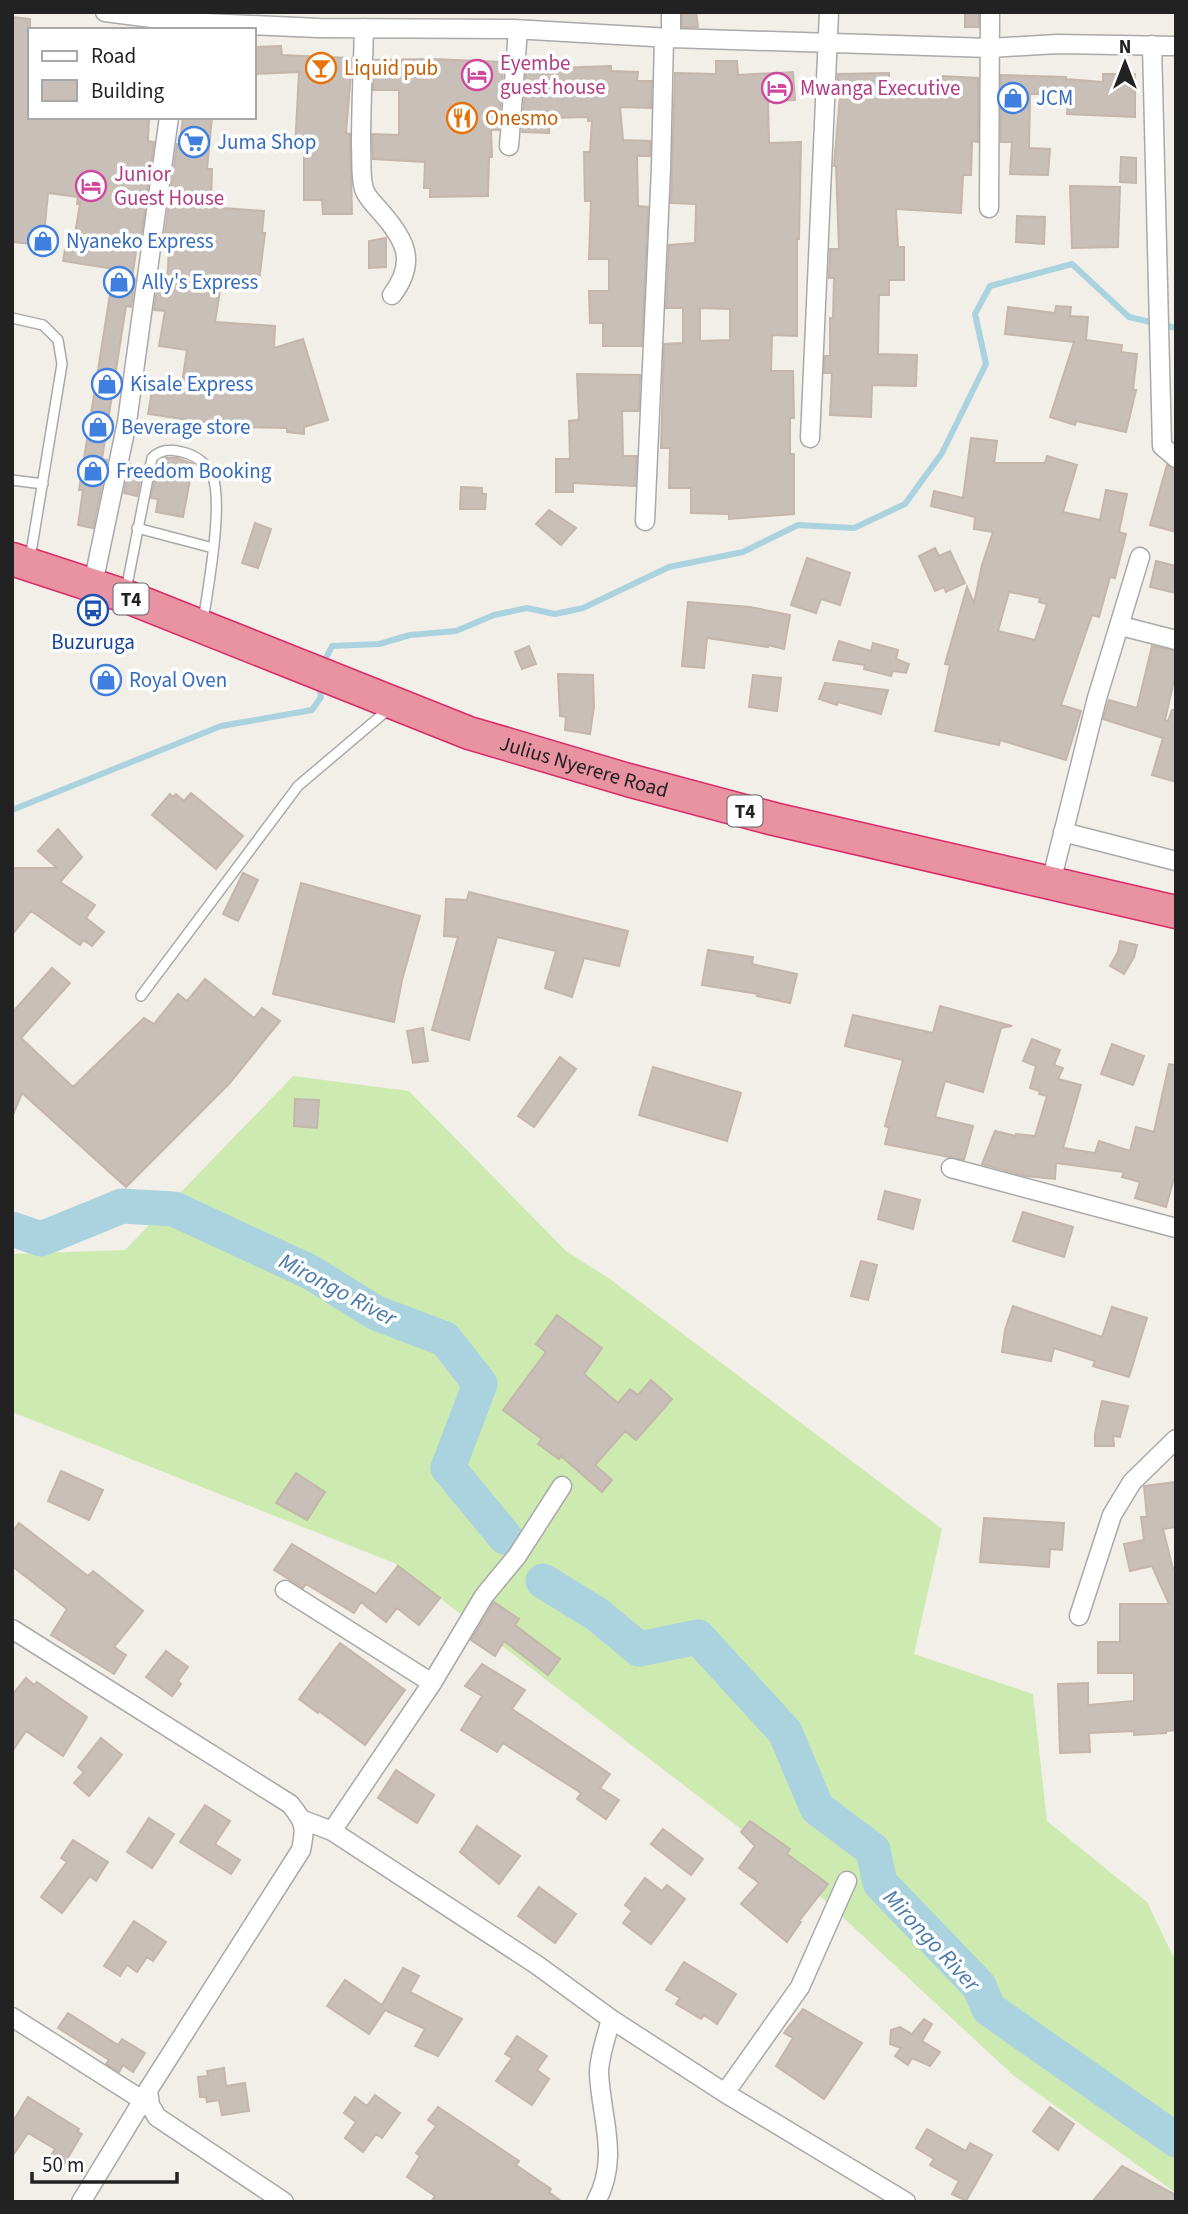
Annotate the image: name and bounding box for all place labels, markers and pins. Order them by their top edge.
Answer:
place label: Eyembe guest house [500,48,606,102]
bar icon: Liquid pub [304,51,338,85]
place label: Liquid pub [344,53,438,83]
hotel icon: Eyembe guest house [460,58,494,92]
hotel icon: Mwanga Executive [760,71,794,105]
place label: Mwanga Executive [800,73,961,103]
shop icon: JCM [996,81,1030,115]
place label: JCM [1036,83,1073,113]
restaurant icon: Onesmo [445,101,479,135]
place label: Onesmo [485,103,558,133]
supermarket icon: Juma Shop [177,125,211,159]
place label: Juma Shop [217,127,316,157]
place label: Junior Guest House [114,159,224,213]
hotel icon: Junior Guest House [74,169,108,203]
shop icon: Nyaneko Express [26,224,60,258]
place label: Nyaneko Express [66,226,214,256]
shop icon: Ally's Express [102,265,136,299]
place label: Ally's Express [142,267,258,297]
shop icon: Kisale Express [90,367,124,401]
place label: Kisale Express [130,369,253,399]
shop icon: Beverage store [81,410,115,444]
place label: Beverage store [121,412,250,442]
shop icon: Freedom Booking [76,454,110,488]
place label: Freedom Booking [116,456,272,486]
bus stop icon: Buzuruga [76,593,110,627]
place label: Buzuruga [51,627,135,657]
shop icon: Royal Oven [89,663,123,697]
place label: Royal Oven [129,665,227,695]

